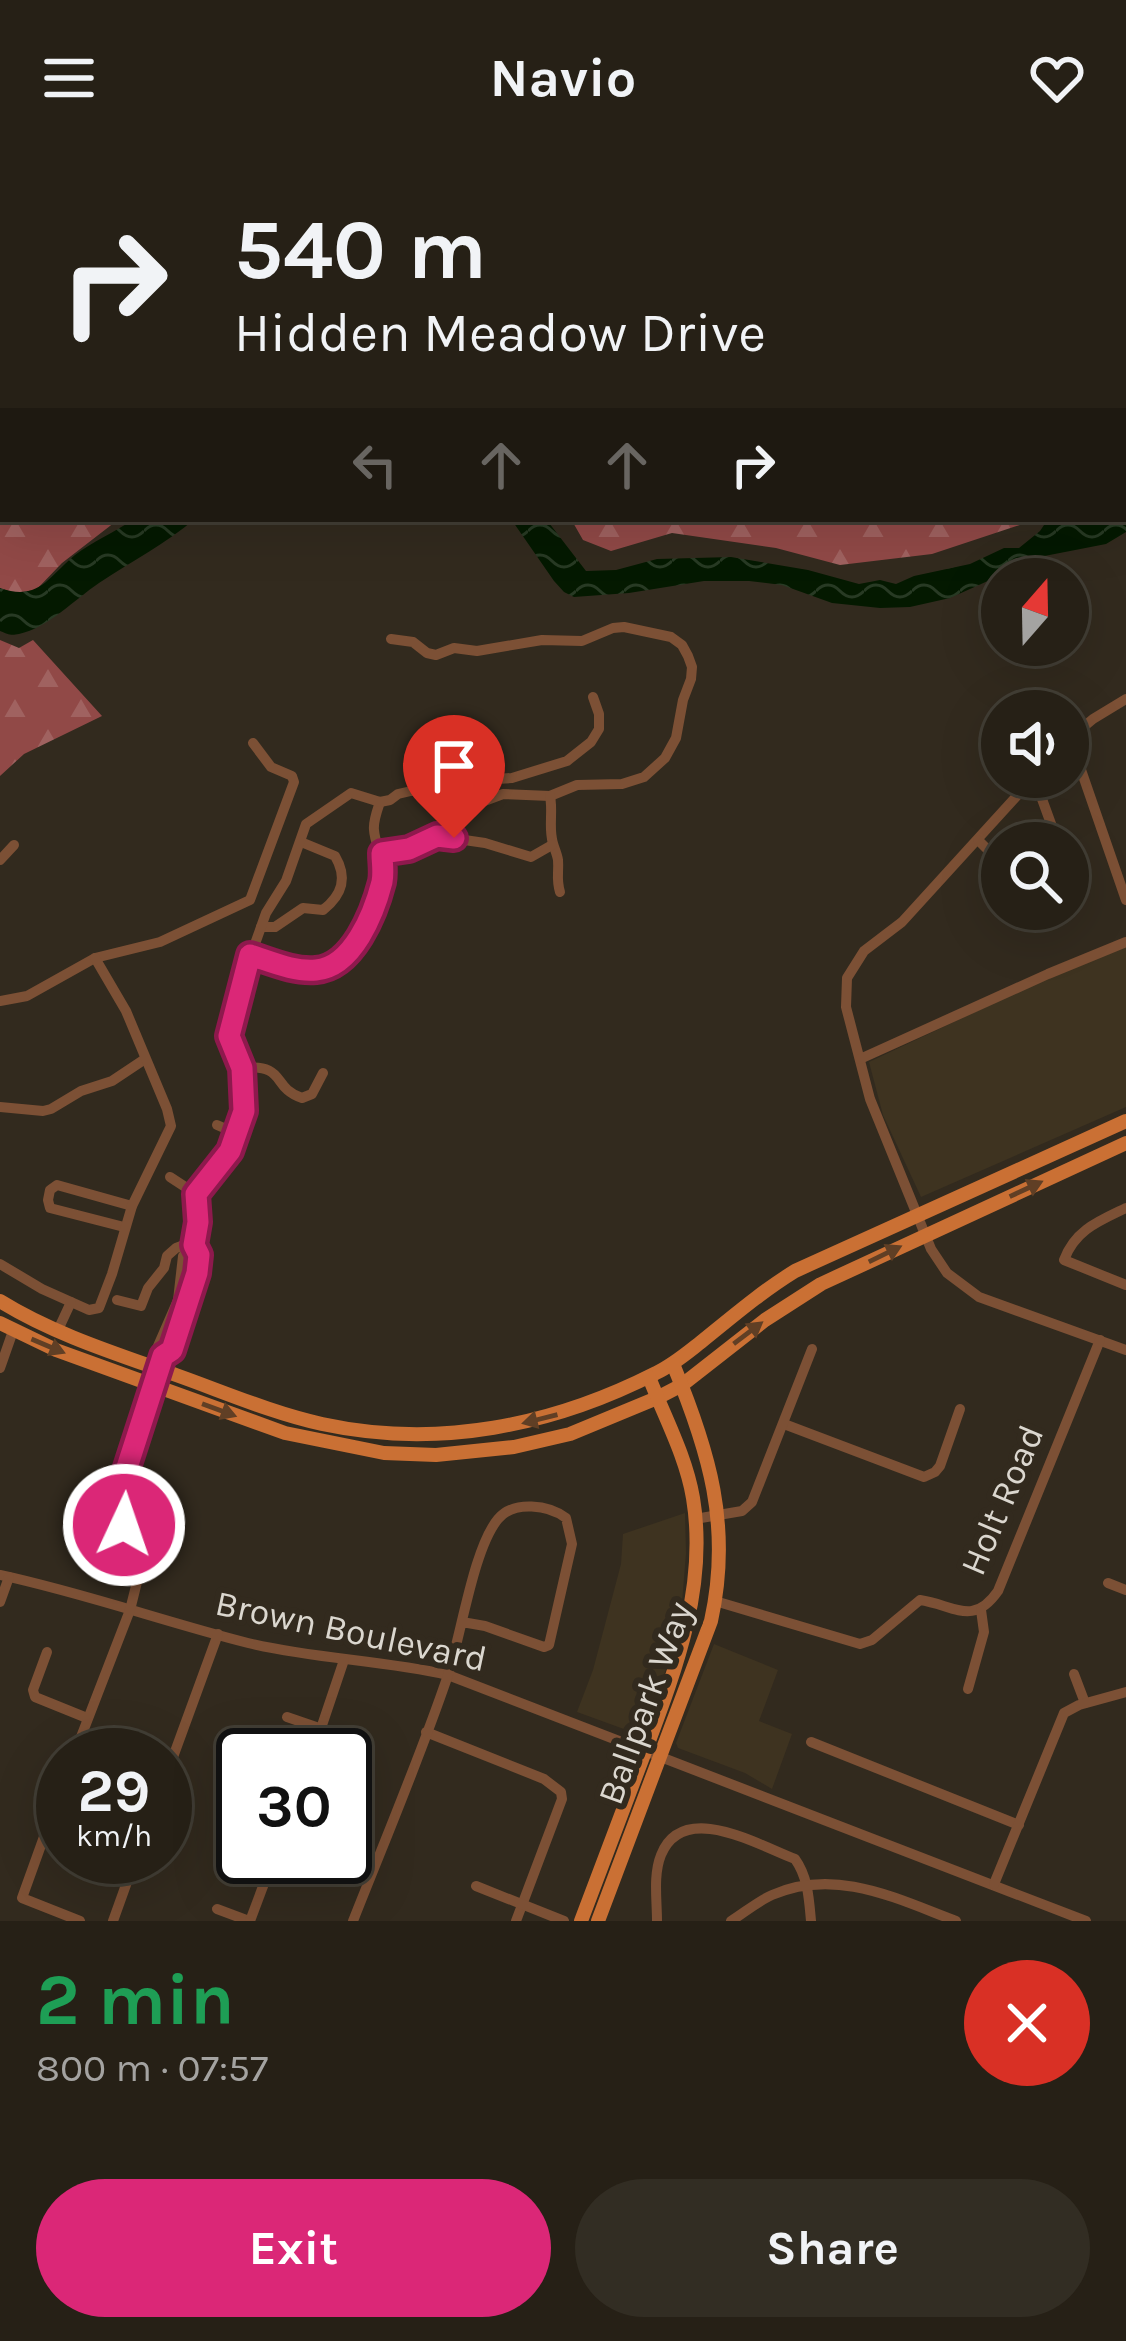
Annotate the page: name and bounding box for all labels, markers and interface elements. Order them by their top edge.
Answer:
icon: menu [36,45,102,111]
icon: heart [1024,45,1090,111]
text: Navio [490,46,636,110]
text: 540 m [234,201,487,299]
icon: right [36,204,192,360]
text: Hidden Meadow Drive [234,301,766,365]
icon: left [342,432,408,498]
icon: ahead [468,432,534,498]
icon: ahead [594,432,660,498]
icon: right [720,432,786,498]
north arrow [981,558,1089,666]
map controls [981,558,1089,930]
button: sound [981,690,1089,798]
pin [403,715,505,838]
icon: arrive [421,733,487,799]
button: search [981,822,1089,930]
one-way arrow [1009,1179,1044,1199]
one-way arrow [868,1244,902,1264]
one-way arrow [733,1321,764,1345]
one-way arrow [30,1336,65,1356]
one-way arrow [201,1402,237,1420]
one-way arrow [521,1411,558,1430]
street label: Holt Road [952,1419,1052,1581]
position arrow [61,1462,187,1588]
street label: Brown Boulevard [212,1582,490,1680]
street label: Ballpark Way [589,1596,701,1810]
speed limit sign: 30 [216,1728,372,1884]
text: 29 [78,1756,150,1826]
text: km/h [76,1818,152,1854]
text: 2 min [36,1958,235,2042]
button: close [964,1960,1090,2086]
text: 800 m · 07:57 [36,2045,268,2091]
button: Exit [36,2179,551,2317]
button: Share [575,2179,1090,2317]

